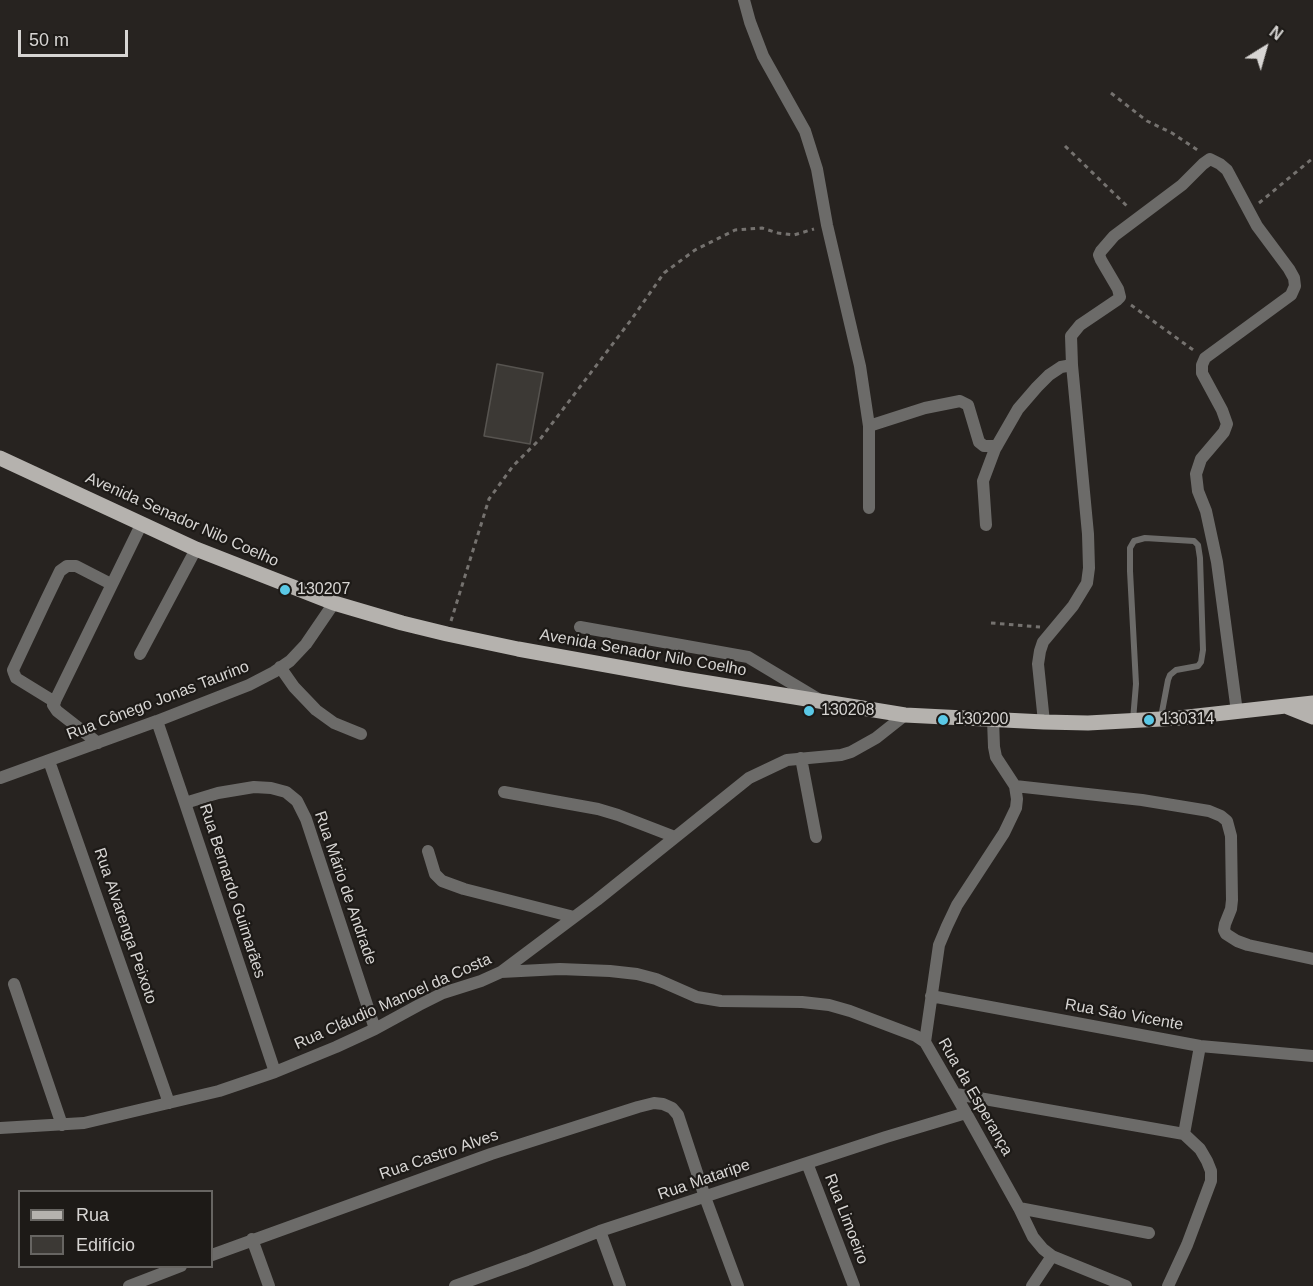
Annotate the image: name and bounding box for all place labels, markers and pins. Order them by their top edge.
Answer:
place label: 130207 [297,580,350,600]
marker: 130207 [278,583,292,597]
place label: 130208 [821,701,874,721]
marker: 130208 [802,704,816,718]
place label: 130200 [955,710,1008,730]
place label: 130314 [1161,710,1214,730]
marker: 130200 [936,713,950,727]
marker: 130314 [1142,713,1156,727]

